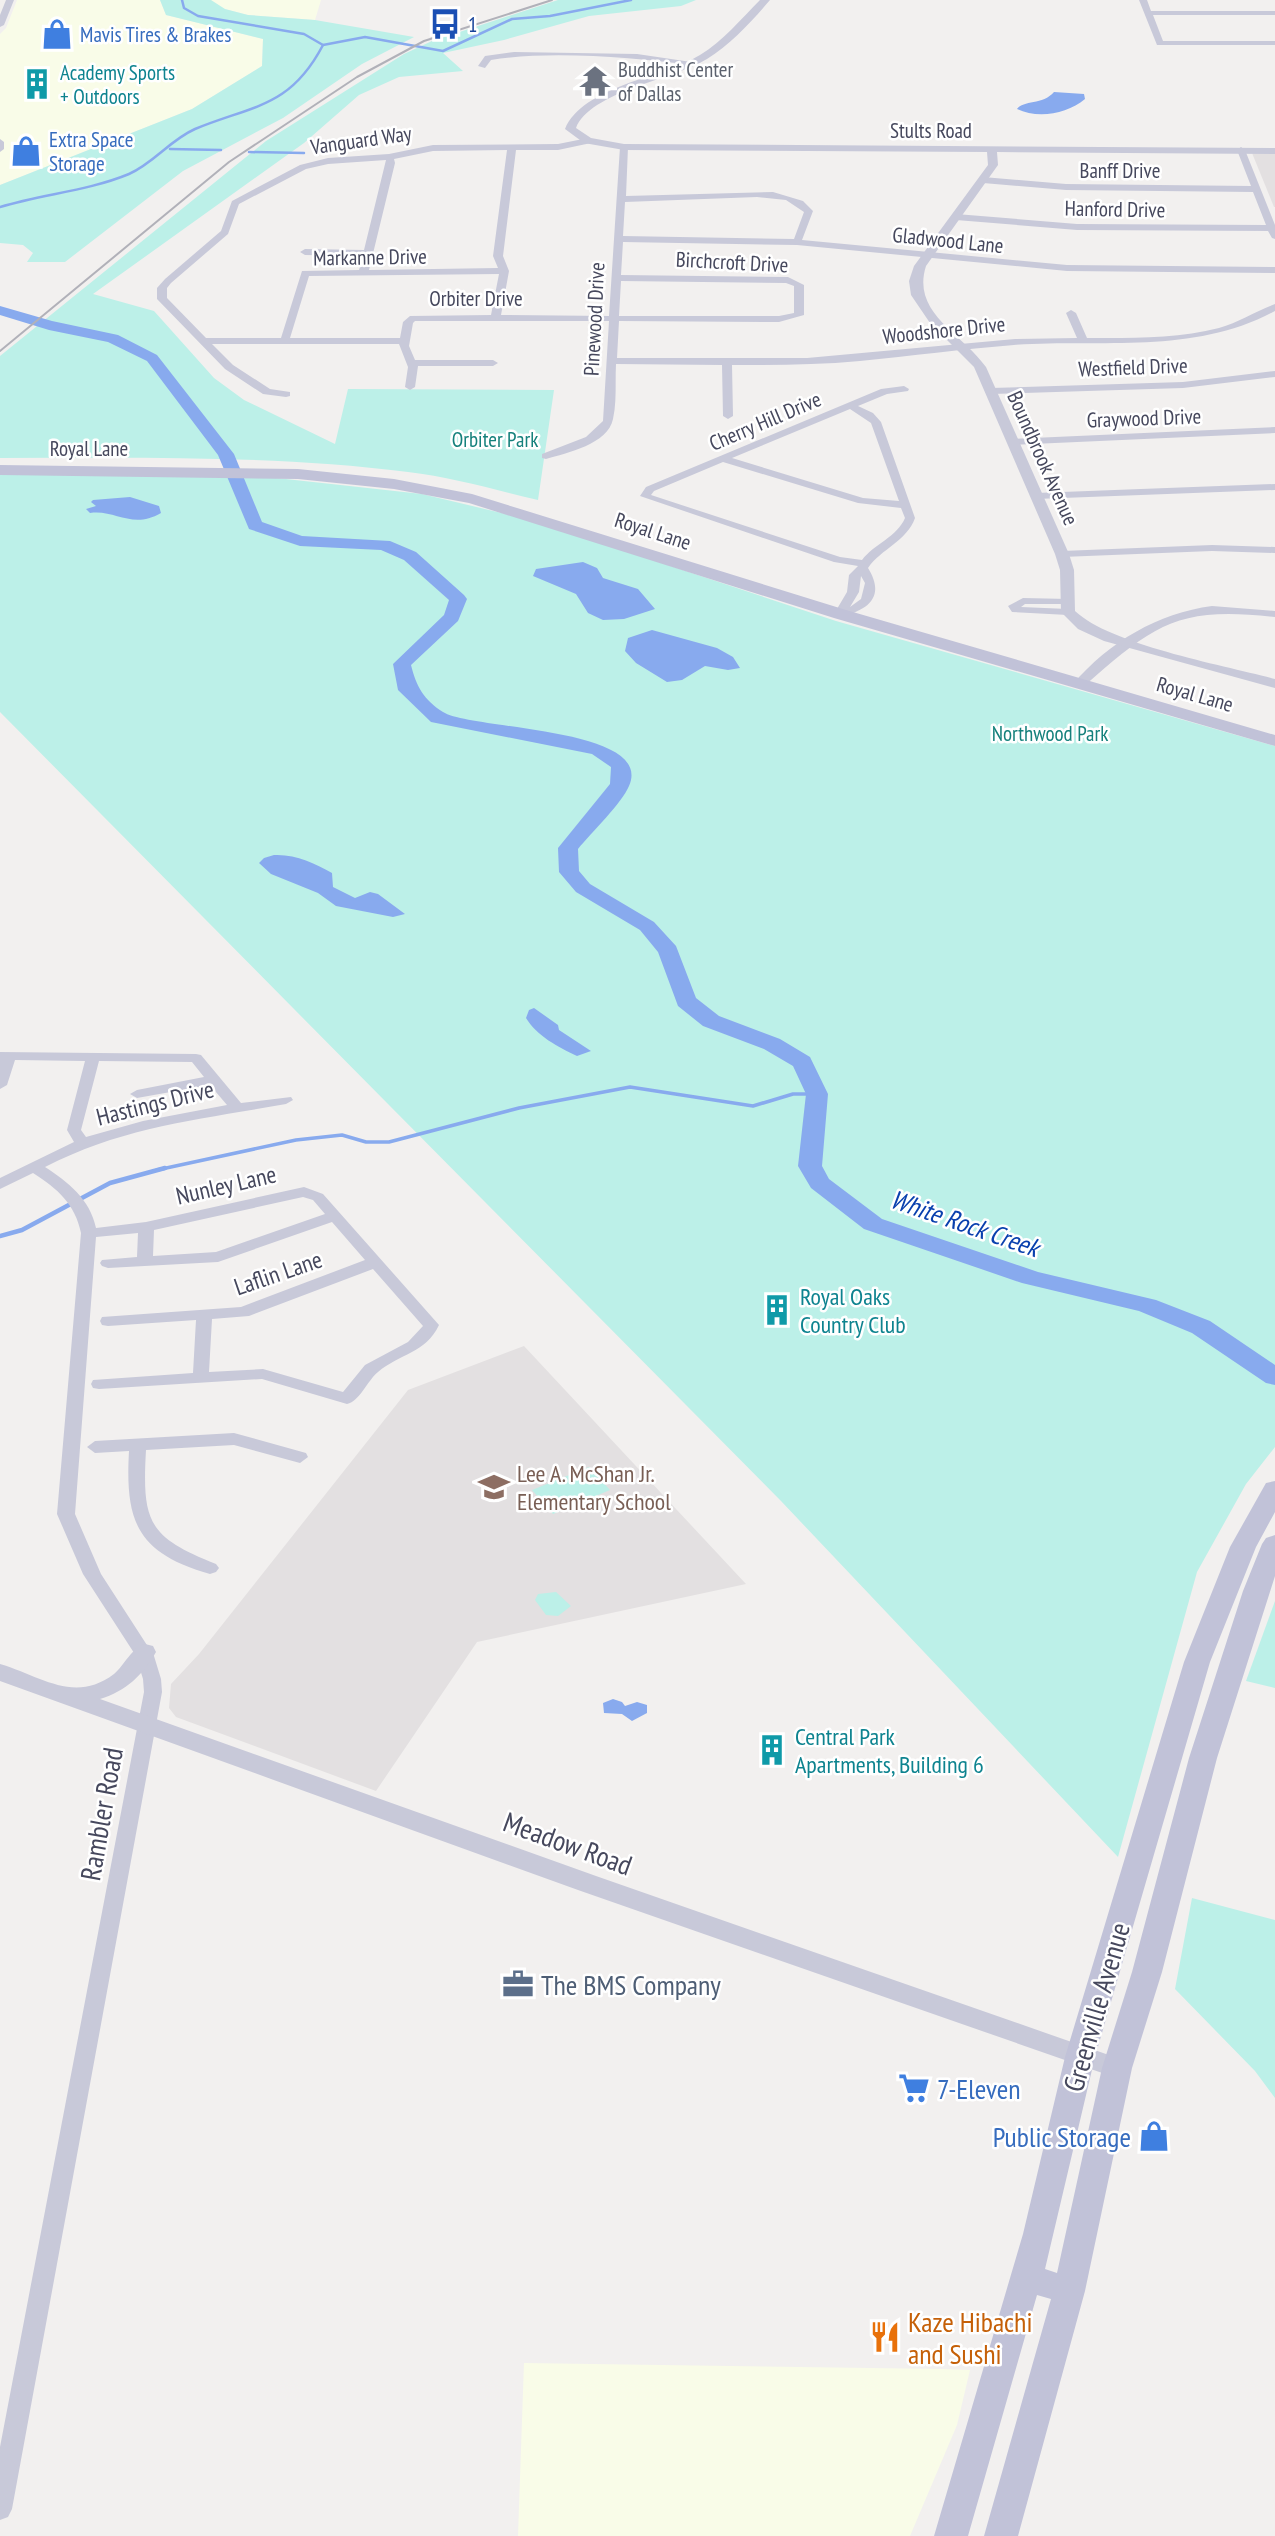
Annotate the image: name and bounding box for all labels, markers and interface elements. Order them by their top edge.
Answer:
bus stop icon: 1 [428,7,462,41]
place label: 1 [468,11,477,38]
shop icon: Mavis Tires & Brakes [40,17,74,51]
place label: Mavis Tires & Brakes [80,21,231,48]
place label: Buddhist Center of Dallas [618,56,734,107]
place label: Academy Sports + Outdoors [60,59,175,110]
temple icon: Buddhist Center of Dallas [578,64,612,98]
building icon: Academy Sports + Outdoors [20,67,54,101]
street label: Stults Road [890,117,972,144]
street label: Vanguard Way [308,120,413,161]
place label: Extra Space Storage [49,126,133,177]
shop icon: Extra Space Storage [9,134,43,168]
street label: Banff Drive [1080,157,1160,184]
street label: Hanford Drive [1064,195,1166,223]
street label: Gladwood Lane [891,221,1005,259]
street label: Markanne Drive [313,243,427,271]
street label: Birchcroft Drive [675,246,789,278]
street label: Pinewood Drive [578,261,610,377]
street label: Orbiter Drive [429,285,523,312]
street label: Woodshore Drive [881,310,1007,350]
street label: Westfield Drive [1078,352,1188,382]
street label: Cherry Hill Drive [705,385,825,457]
street label: Boundbrook Avenue [1001,387,1085,529]
street label: Graywood Drive [1086,403,1202,433]
park label: Orbiter Park [452,426,538,453]
street label: Royal Lane [50,435,128,462]
street label: Royal Lane [612,506,694,556]
street label: Royal Lane [1154,670,1236,718]
park label: Northwood Park [992,720,1108,747]
street label: Hastings Drive [93,1073,217,1133]
street label: Nunley Lane [173,1158,279,1212]
water label: White Rock Creek [886,1182,1046,1265]
street label: Laflin Lane [230,1244,326,1302]
place label: Royal Oaks Country Club [800,1281,906,1340]
building icon: Royal Oaks Country Club [760,1293,794,1327]
place label: Lee A. McShan Jr. Elementary School [517,1458,671,1517]
school or university icon: Lee A. McShan Jr. Elementary School [477,1470,511,1504]
place label: Central Park Apartments, Building 6 [795,1721,984,1780]
building icon: Central Park Apartments, Building 6 [755,1733,789,1767]
street label: Rambler Road [71,1745,131,1883]
street label: Meadow Road [499,1803,637,1883]
street label: Greenville Avenue [1054,1918,1138,2096]
place label: The BMS Company [541,1966,721,2003]
office icon: The BMS Company [501,1967,535,2001]
place label: 7-Eleven [937,2070,1021,2107]
supermarket icon: 7-Eleven [897,2071,931,2105]
place label: Public Storage [993,2118,1131,2155]
shop icon: Public Storage [1137,2119,1171,2153]
place label: Kaze Hibachi and Sushi [908,2303,1032,2372]
restaurant icon: Kaze Hibachi and Sushi [868,2320,902,2354]

